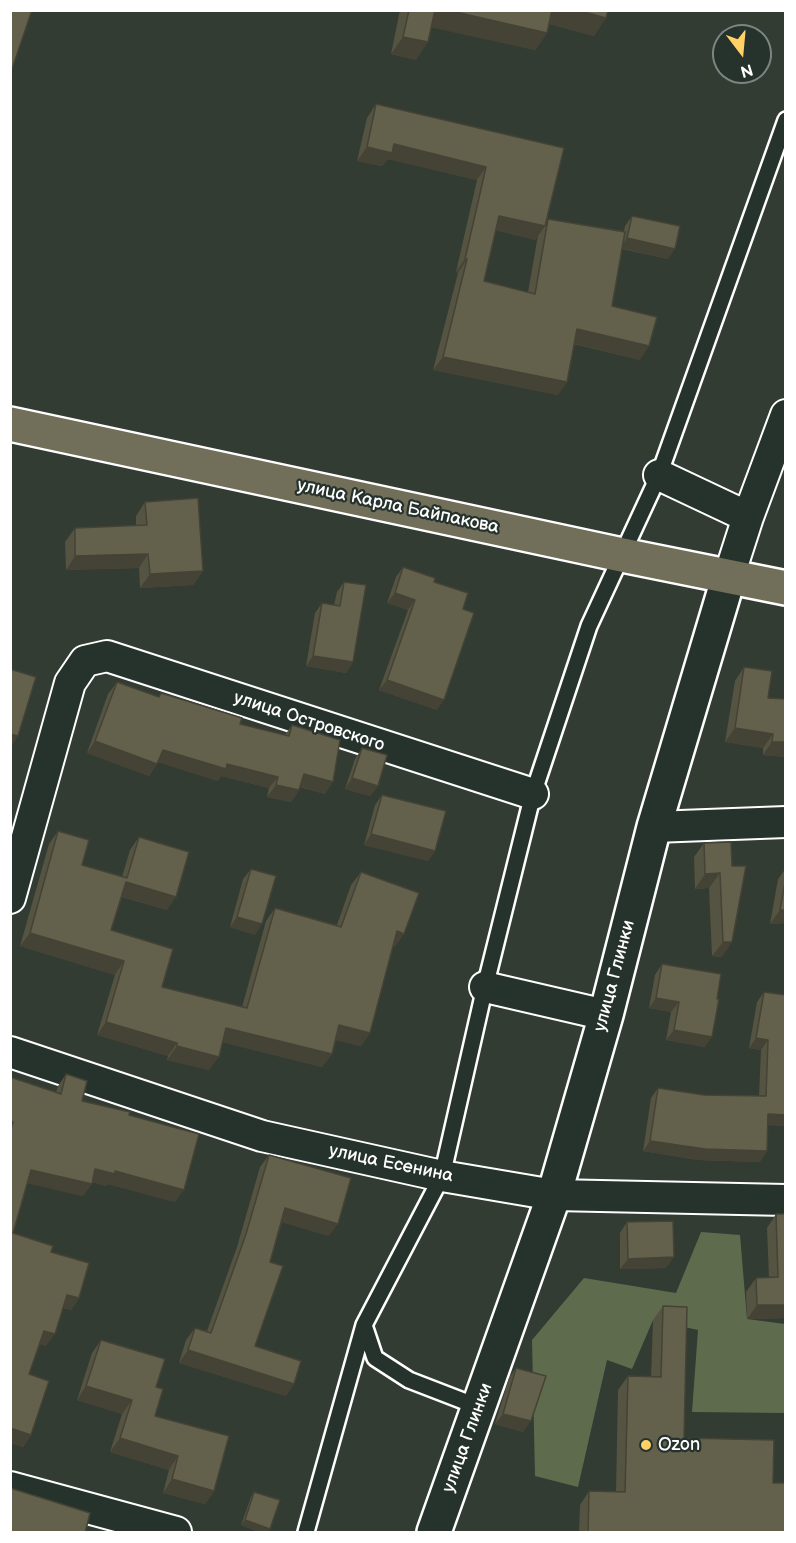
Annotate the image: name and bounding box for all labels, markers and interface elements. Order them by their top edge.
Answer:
north arrow [712,24,772,84]
text: N [738,59,755,81]
street label: улица Карла Байпакова [295,475,501,539]
street label: улица Островского [231,687,387,757]
street label: улица Глинки [590,918,640,1034]
street label: улица Есенина [327,1140,455,1188]
street label: улица Глинки [438,1380,498,1496]
place label: Ozon [658,1434,700,1456]
marker: Ozon [639,1438,653,1452]

